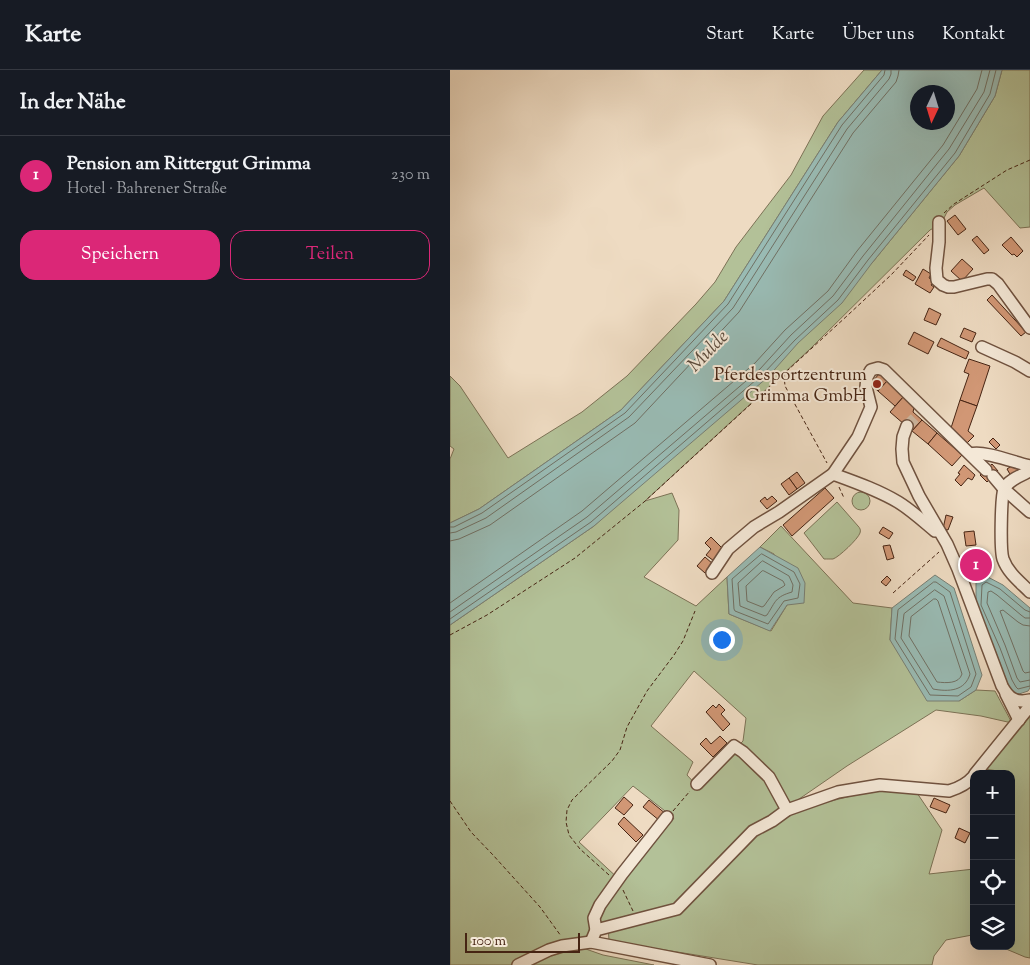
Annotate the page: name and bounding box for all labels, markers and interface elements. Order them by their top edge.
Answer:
text: Karte [25,18,82,52]
text: Start [706,22,744,48]
text: Karte [772,22,814,48]
text: Über uns [842,22,914,48]
text: Kontakt [942,22,1005,48]
north arrow [910,85,955,130]
text: In der Nähe [20,88,126,118]
text: Pension am Rittergut Grimma [67,151,311,178]
text: 1 [33,164,39,187]
text: 230 m [391,164,430,187]
text: Hotel · Bahrener Straße [67,178,227,201]
button: Speichern [20,230,220,280]
button: Teilen [230,230,430,280]
water label: Mulde [682,324,736,379]
place label: Pferdesportzentrum Grimma GmbH [714,363,867,410]
marker: Pferdesportzentrum Grimma GmbH [871,378,883,390]
pin: 1 [960,546,992,584]
your location [709,627,735,653]
map controls [970,770,1015,950]
button: + [970,770,1015,815]
button: − [970,815,1015,860]
button: locate [970,860,1015,905]
button: layers [970,905,1015,950]
scale bar [465,930,580,953]
text: 100 m [472,932,506,952]

